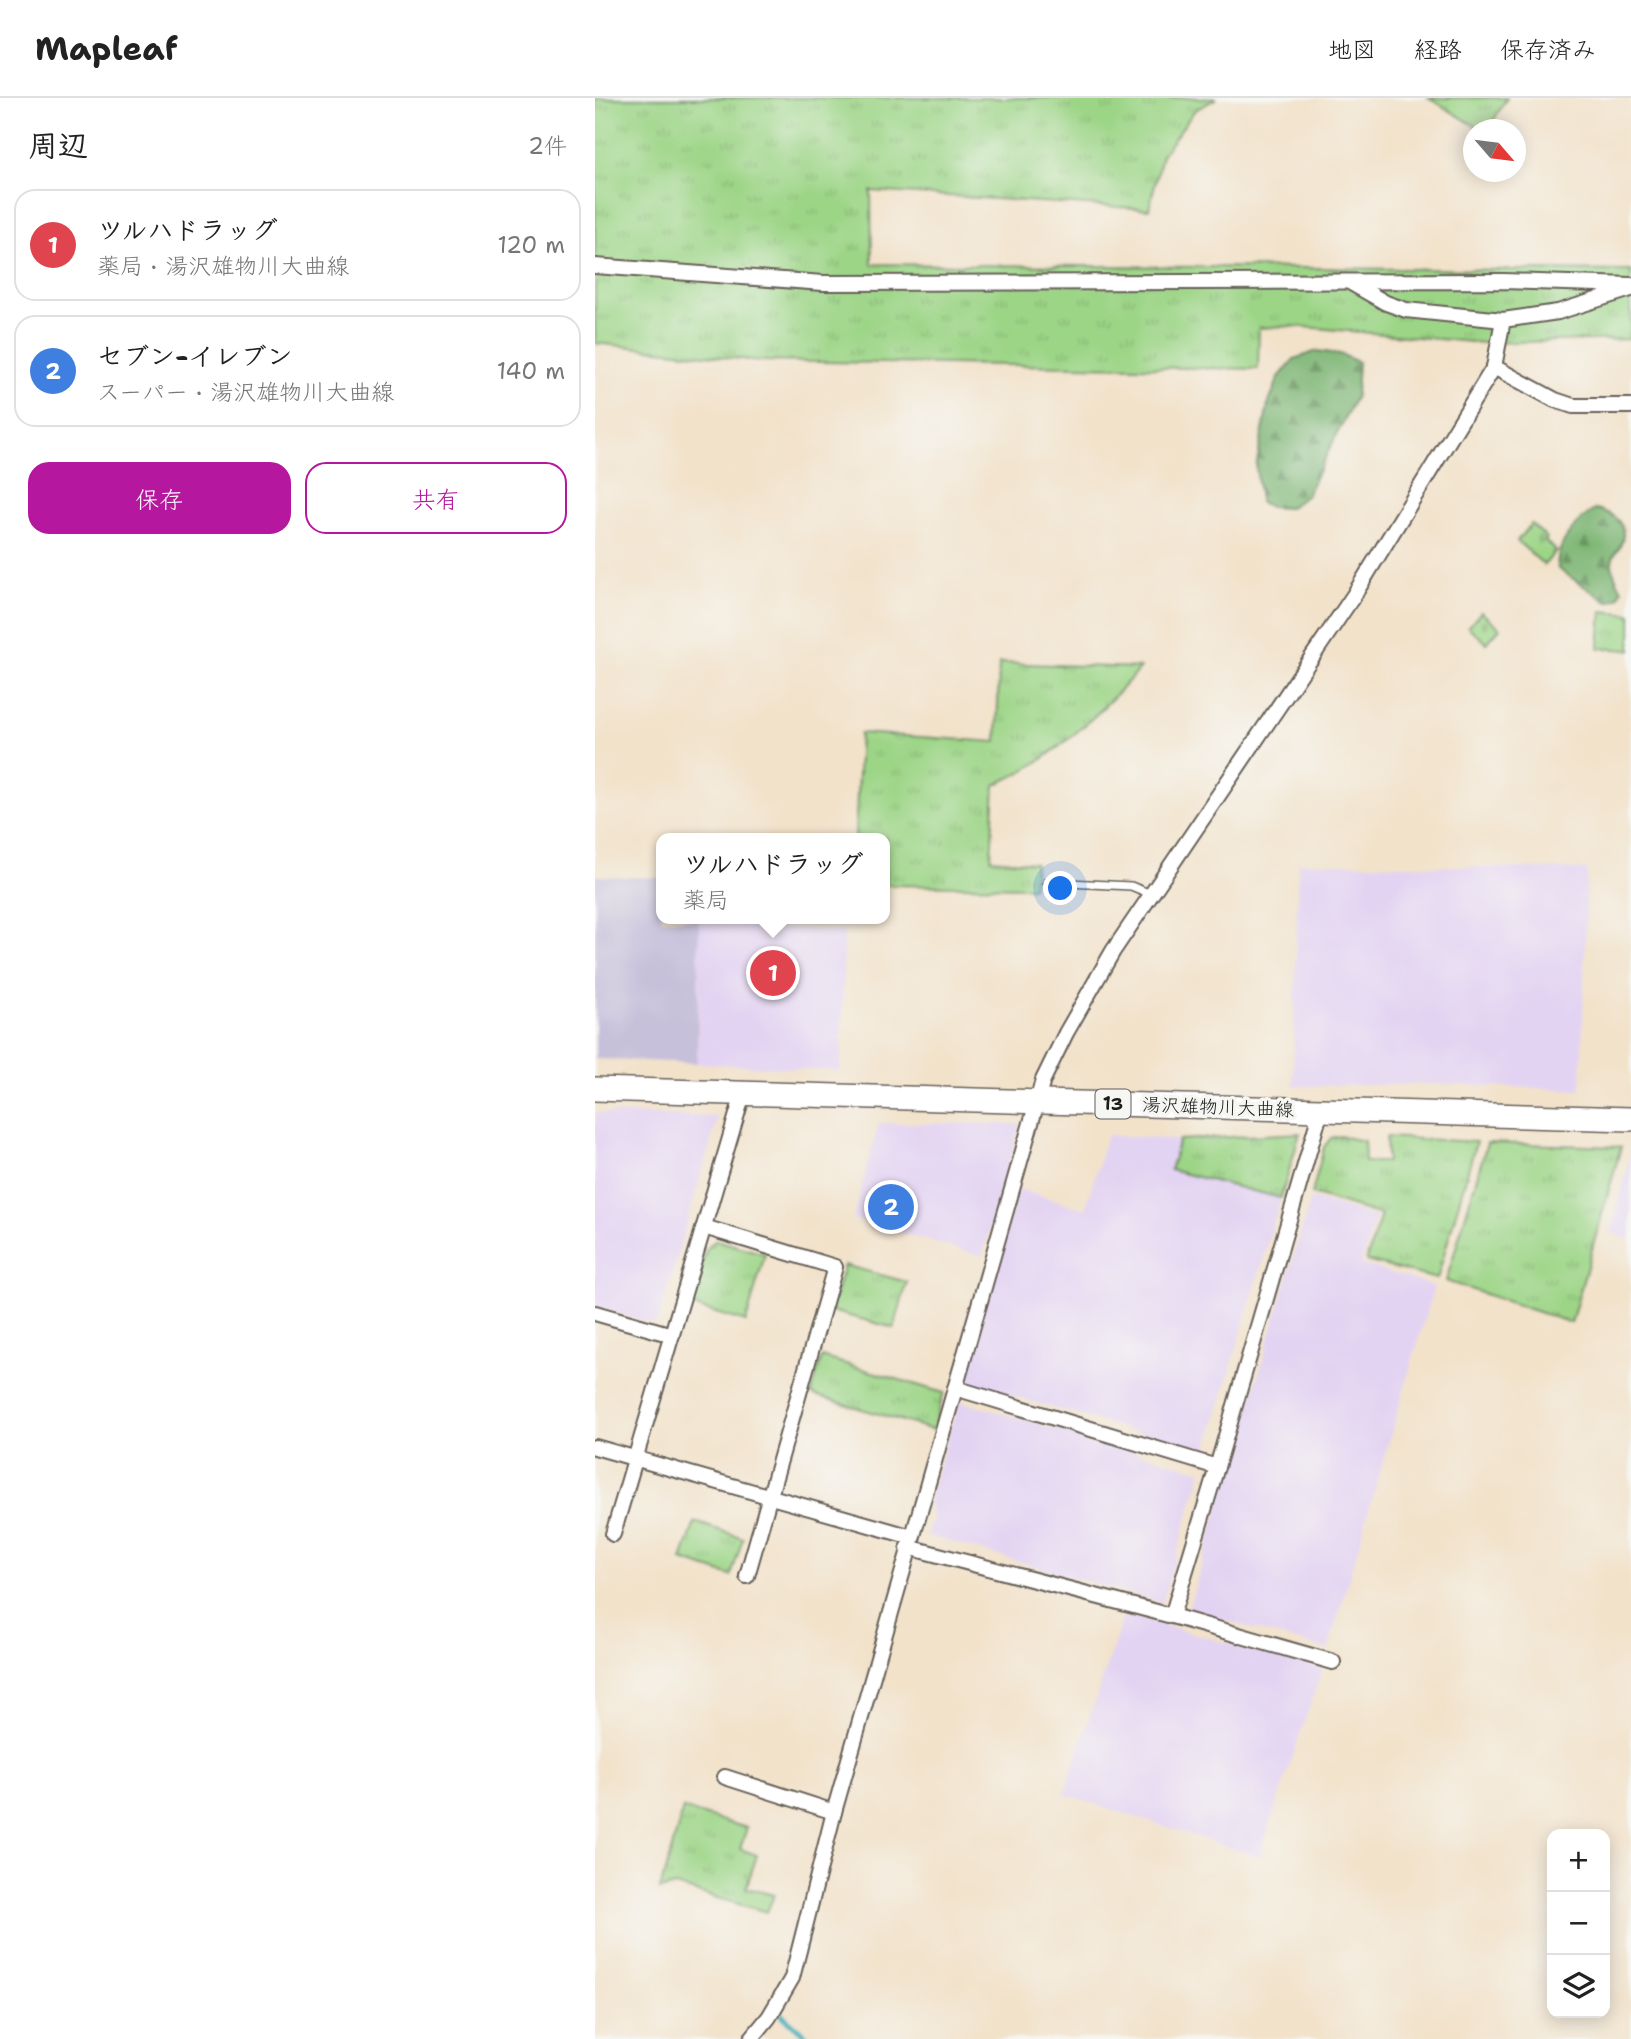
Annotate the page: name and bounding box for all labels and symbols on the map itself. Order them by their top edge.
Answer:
north arrow [1463,119,1526,182]
your location [1043,871,1077,905]
pin: 1 [750,947,796,999]
road number: 13 [1095,1090,1131,1119]
street label: 湯沢雄物川大曲線 [1142,1092,1294,1122]
pin: 2 [868,1181,914,1233]

